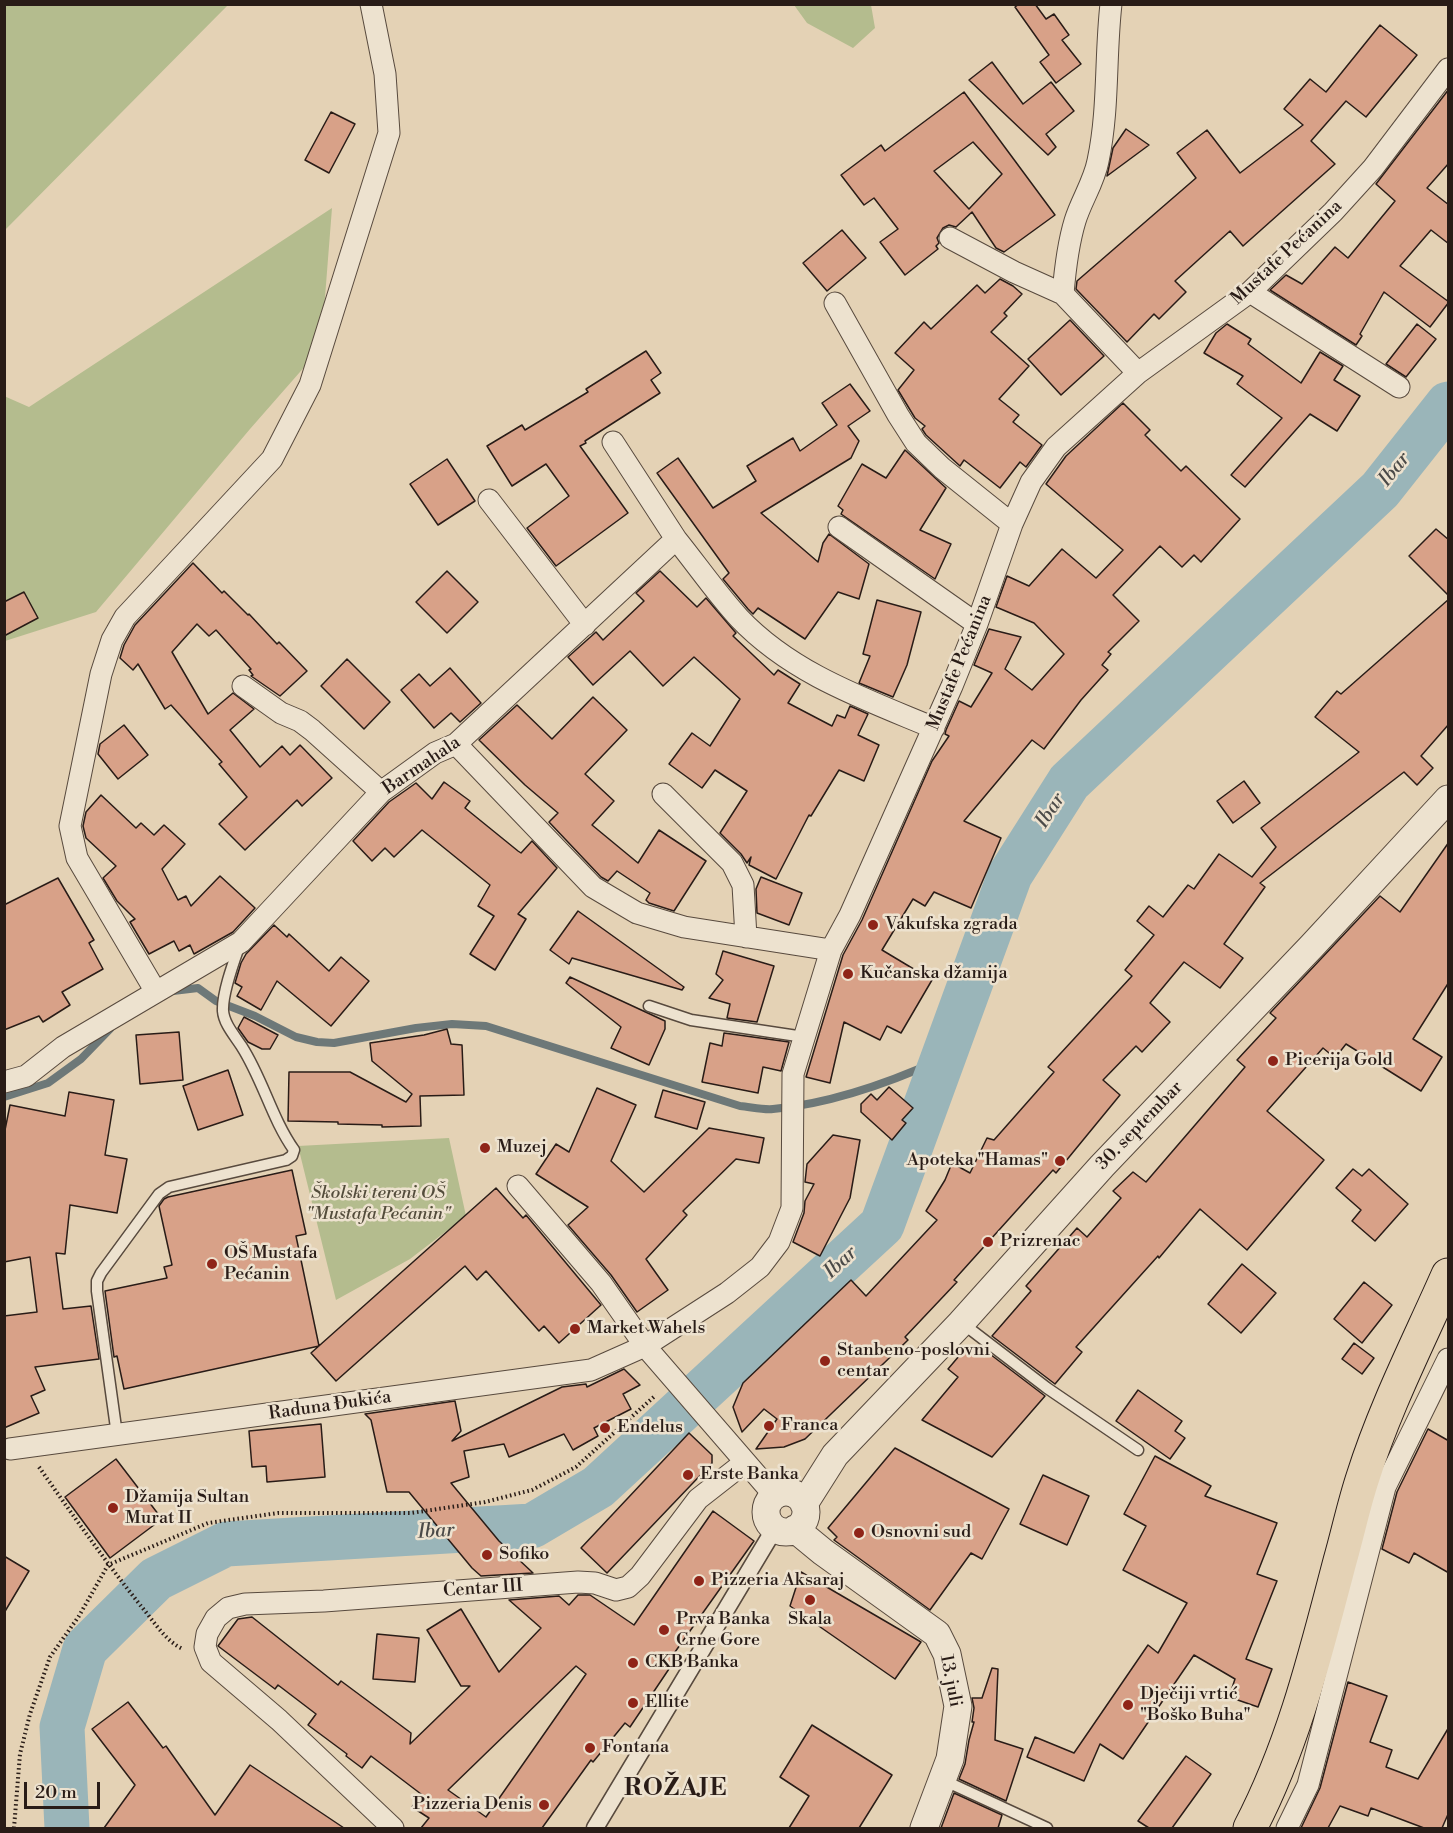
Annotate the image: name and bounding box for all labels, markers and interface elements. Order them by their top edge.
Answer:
street label: Mustafe Pećanina [1227,196,1347,310]
water label: Ibar [1374,448,1416,492]
street label: Mustafe Pećanina [923,592,997,734]
street label: Barmahala [379,732,465,800]
water label: Ibar [1031,789,1071,833]
place label: Vakufska zgrada [885,914,1018,936]
marker: Vakufska zgrada [866,918,880,932]
place label: Kučanska džamija [860,963,1008,985]
marker: Kučanska džamija [841,967,855,981]
place label: Picerija Gold [1285,1050,1393,1072]
marker: Picerija Gold [1266,1054,1280,1068]
street label: 30. septembar [1092,1077,1188,1175]
place label: Muzej [497,1137,547,1159]
marker: Muzej [478,1141,492,1155]
place label: Apoteka "Hamas" [907,1150,1048,1172]
marker: Apoteka "Hamas" [1053,1154,1067,1168]
park label: Školski tereni OŠ "Mustafa Pećanin" [306,1183,450,1226]
place label: Prizrenac [1000,1231,1081,1253]
marker: Prizrenac [981,1235,995,1249]
water label: Ibar [819,1242,863,1284]
place label: OŠ Mustafa Pećanin [224,1243,318,1286]
marker: OŠ Mustafa Pećanin [205,1257,219,1271]
place label: Market Wahels [587,1318,705,1340]
marker: Market Wahels [568,1322,582,1336]
place label: Stanbeno-poslovni centar [837,1340,990,1382]
marker: Stanbeno-poslovni centar [818,1354,832,1368]
street label: Raduna Ðukića [267,1387,393,1425]
place label: Franca [781,1415,838,1437]
place label: Endelus [617,1417,683,1439]
marker: Franca [762,1419,776,1433]
marker: Endelus [598,1421,612,1435]
place label: Erste Banka [700,1464,799,1486]
marker: Erste Banka [681,1468,695,1482]
place label: Džamija Sultan Murat II [125,1487,249,1530]
marker: Džamija Sultan Murat II [106,1501,120,1515]
water label: Ibar [417,1519,455,1545]
place label: Osnovni sud [871,1522,971,1544]
marker: Osnovni sud [852,1526,866,1540]
place label: Sofiko [499,1544,549,1566]
marker: Sofiko [480,1548,494,1562]
place label: Pizzeria Aksaraj [711,1570,845,1592]
marker: Pizzeria Aksaraj [692,1574,706,1588]
street label: Centar III [442,1575,524,1603]
marker: Skala [803,1593,817,1607]
place label: Prva Banka Crne Gore [676,1609,770,1652]
place label: Skala [788,1609,832,1631]
marker: Prva Banka Crne Gore [657,1623,671,1637]
place label: CKB Banka [645,1652,739,1674]
street label: 13. juli [934,1653,966,1709]
marker: CKB Banka [626,1656,640,1670]
place label: Dječiji vrtić "Boško Buha" [1140,1684,1251,1726]
place label: Ellite [645,1692,689,1714]
marker: Ellite [626,1696,640,1710]
marker: Dječiji vrtić "Boško Buha" [1121,1698,1135,1712]
place label: Fontana [602,1737,669,1759]
marker: Fontana [583,1741,597,1755]
scale bar [27,1770,104,1808]
district label: ROŽAJE [624,1775,728,1803]
text: 20 m [35,1781,77,1804]
place label: Pizzeria Denis [413,1794,532,1816]
marker: Pizzeria Denis [537,1798,551,1812]

